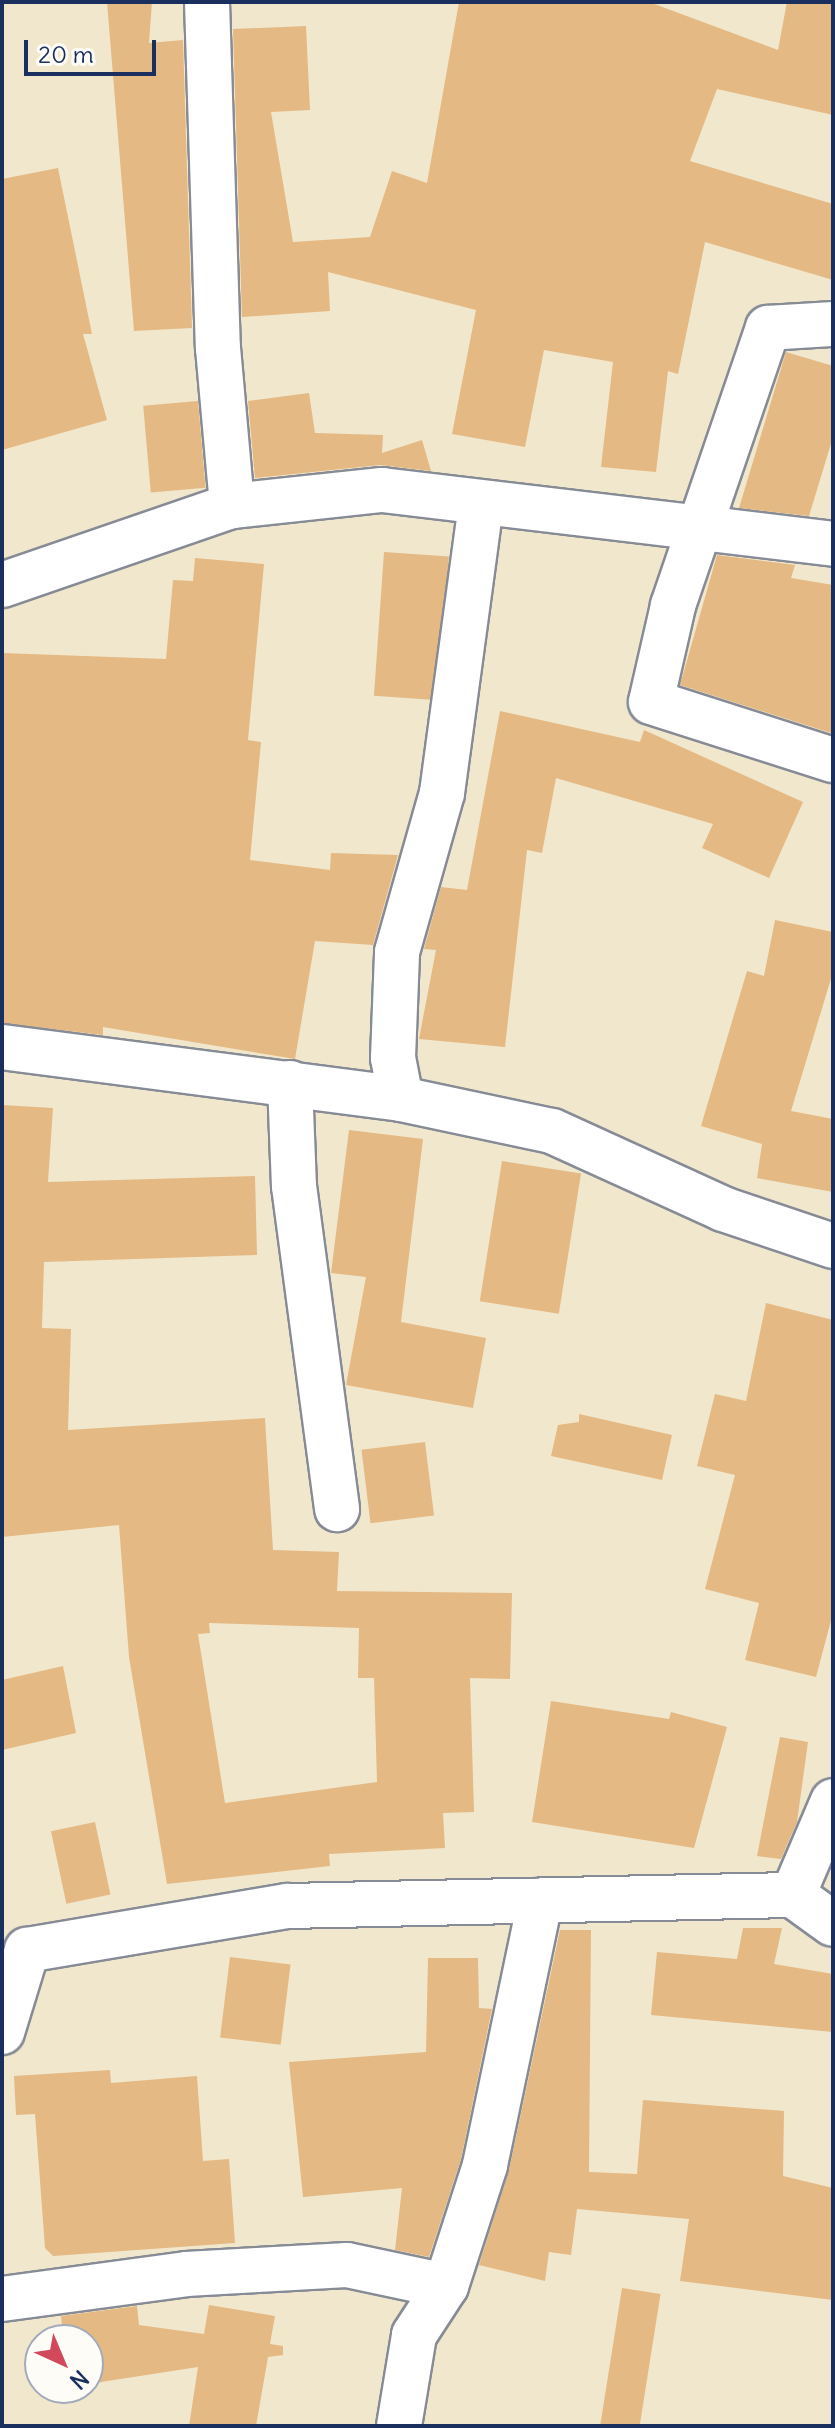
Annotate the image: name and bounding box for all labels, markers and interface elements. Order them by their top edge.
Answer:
scale bar [28,24,160,74]
text: 20 m [38,39,94,69]
north arrow [24,2324,104,2404]
text: N [64,2364,94,2395]

